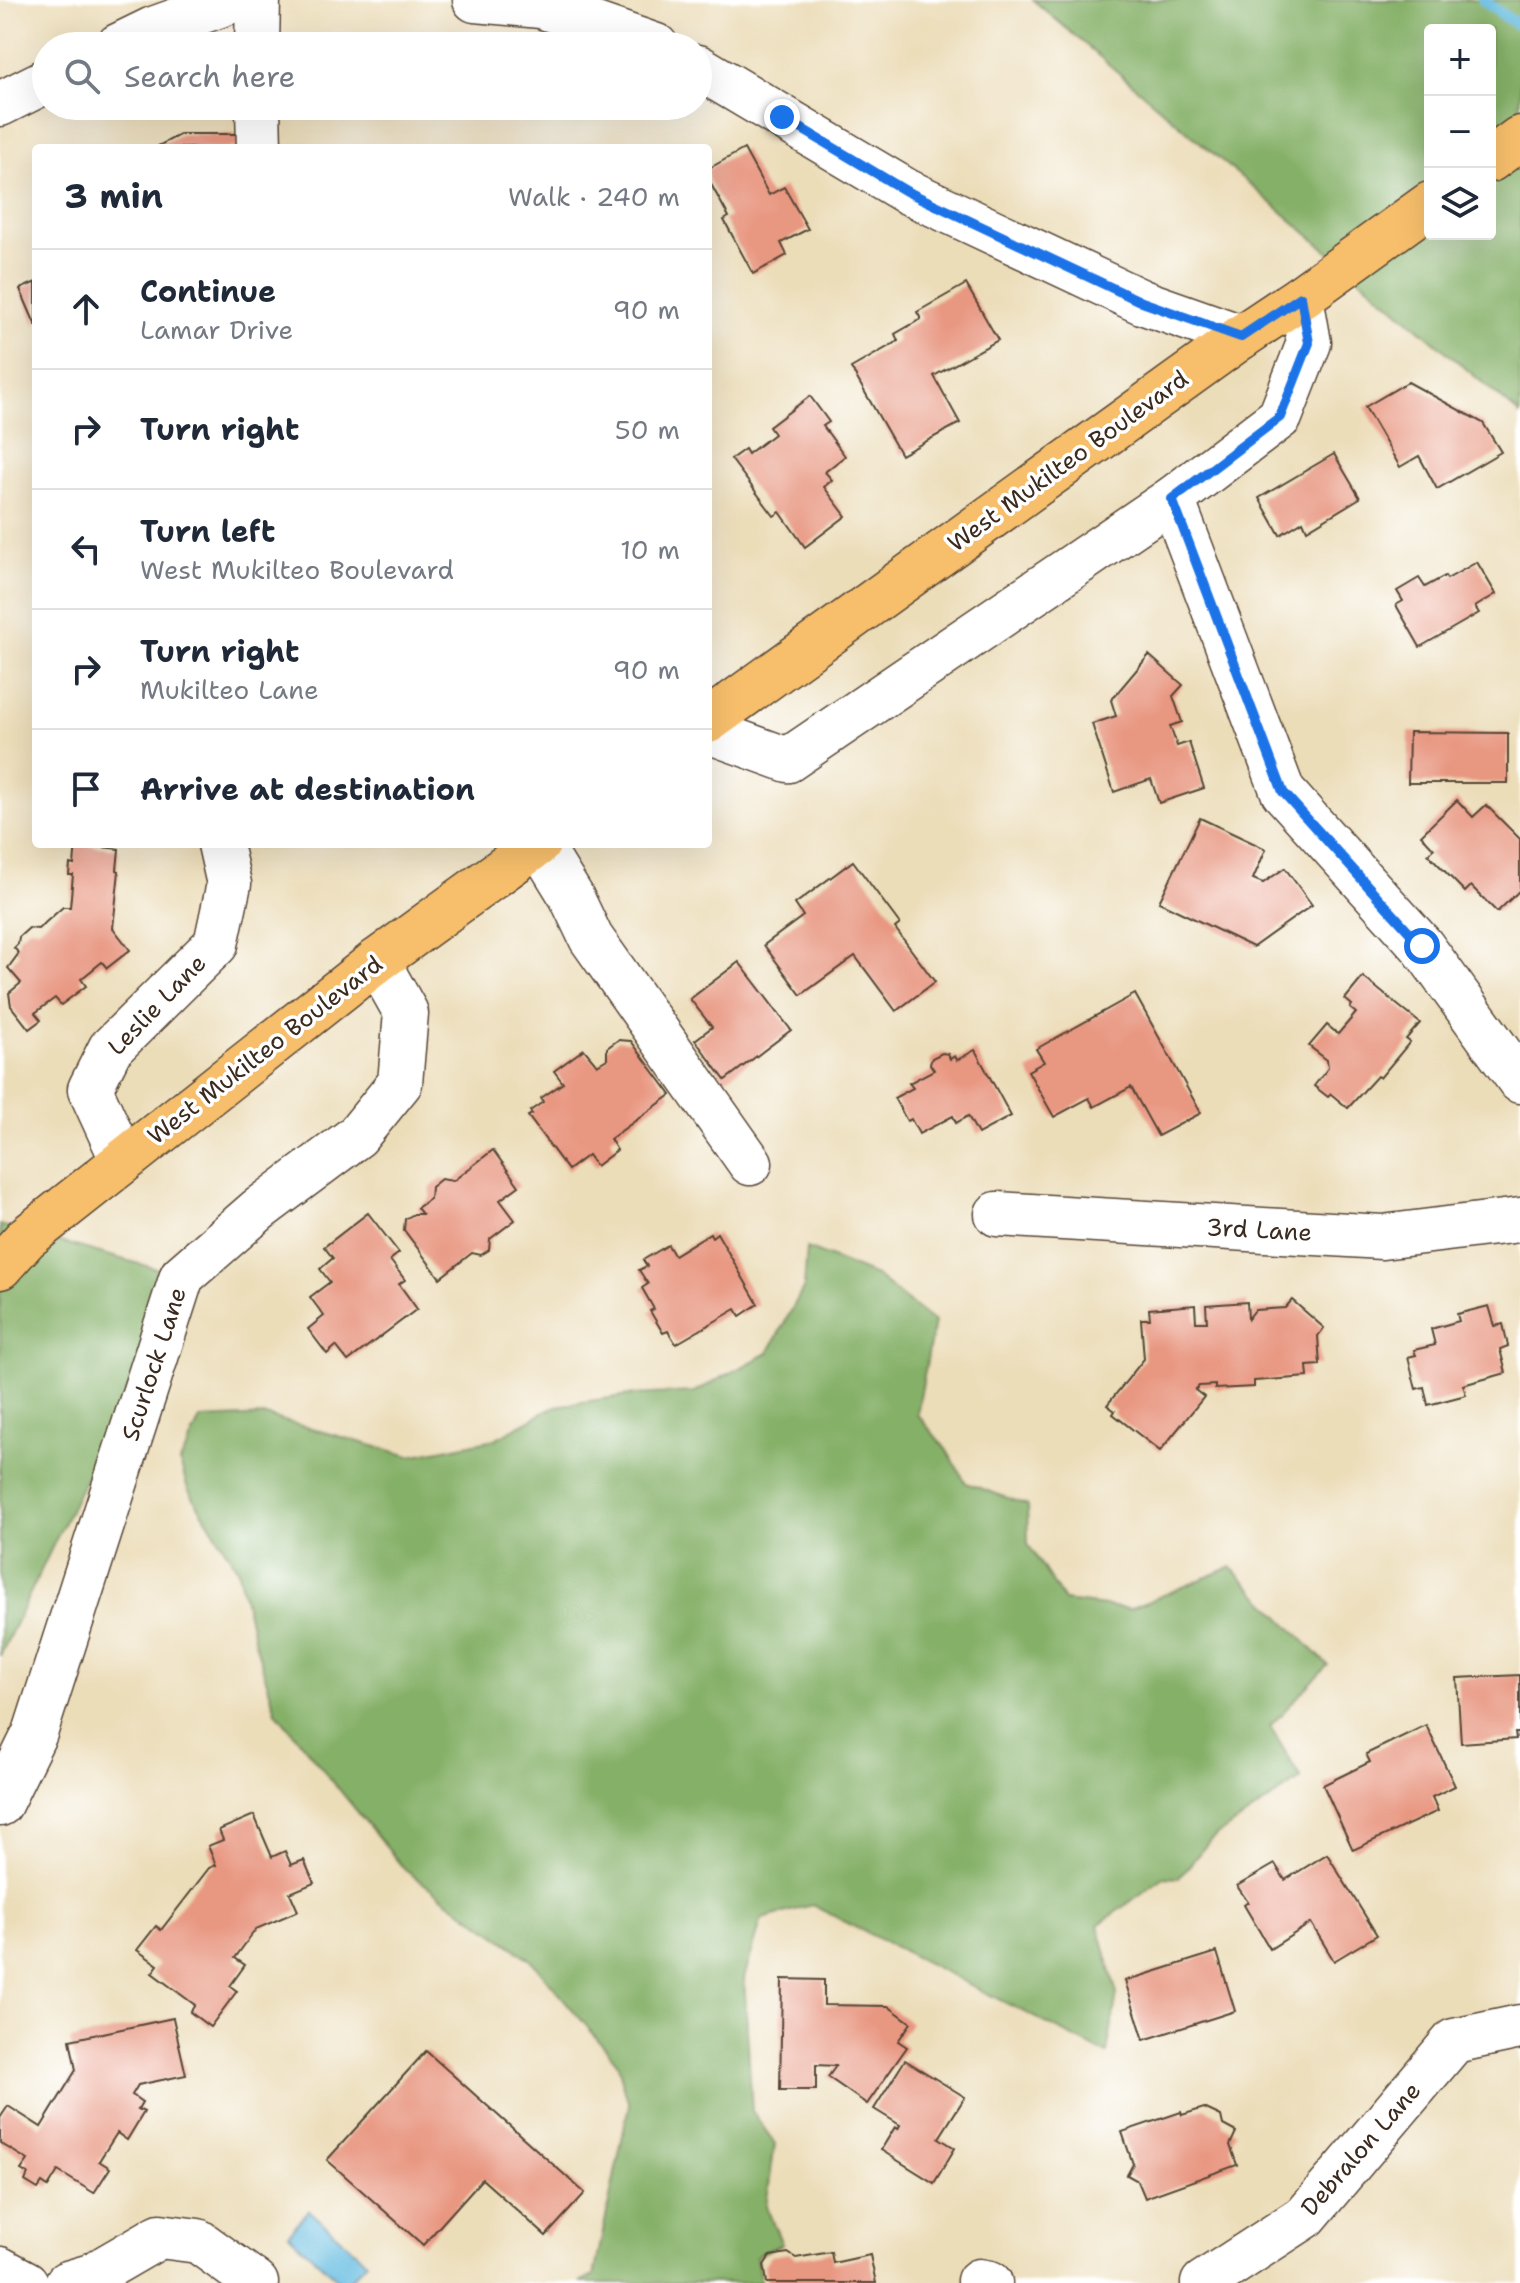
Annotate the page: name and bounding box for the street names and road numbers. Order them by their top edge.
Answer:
street label: West Mukilteo Boulevard [941,363,1195,559]
street label: Leslie Lane [101,948,213,1062]
street label: West Mukilteo Boulevard [141,948,389,1152]
street label: 3rd Lane [1205,1211,1313,1249]
street label: Scurlock Lane [114,1283,194,1445]
street label: Debralon Lane [1294,2075,1428,2223]

